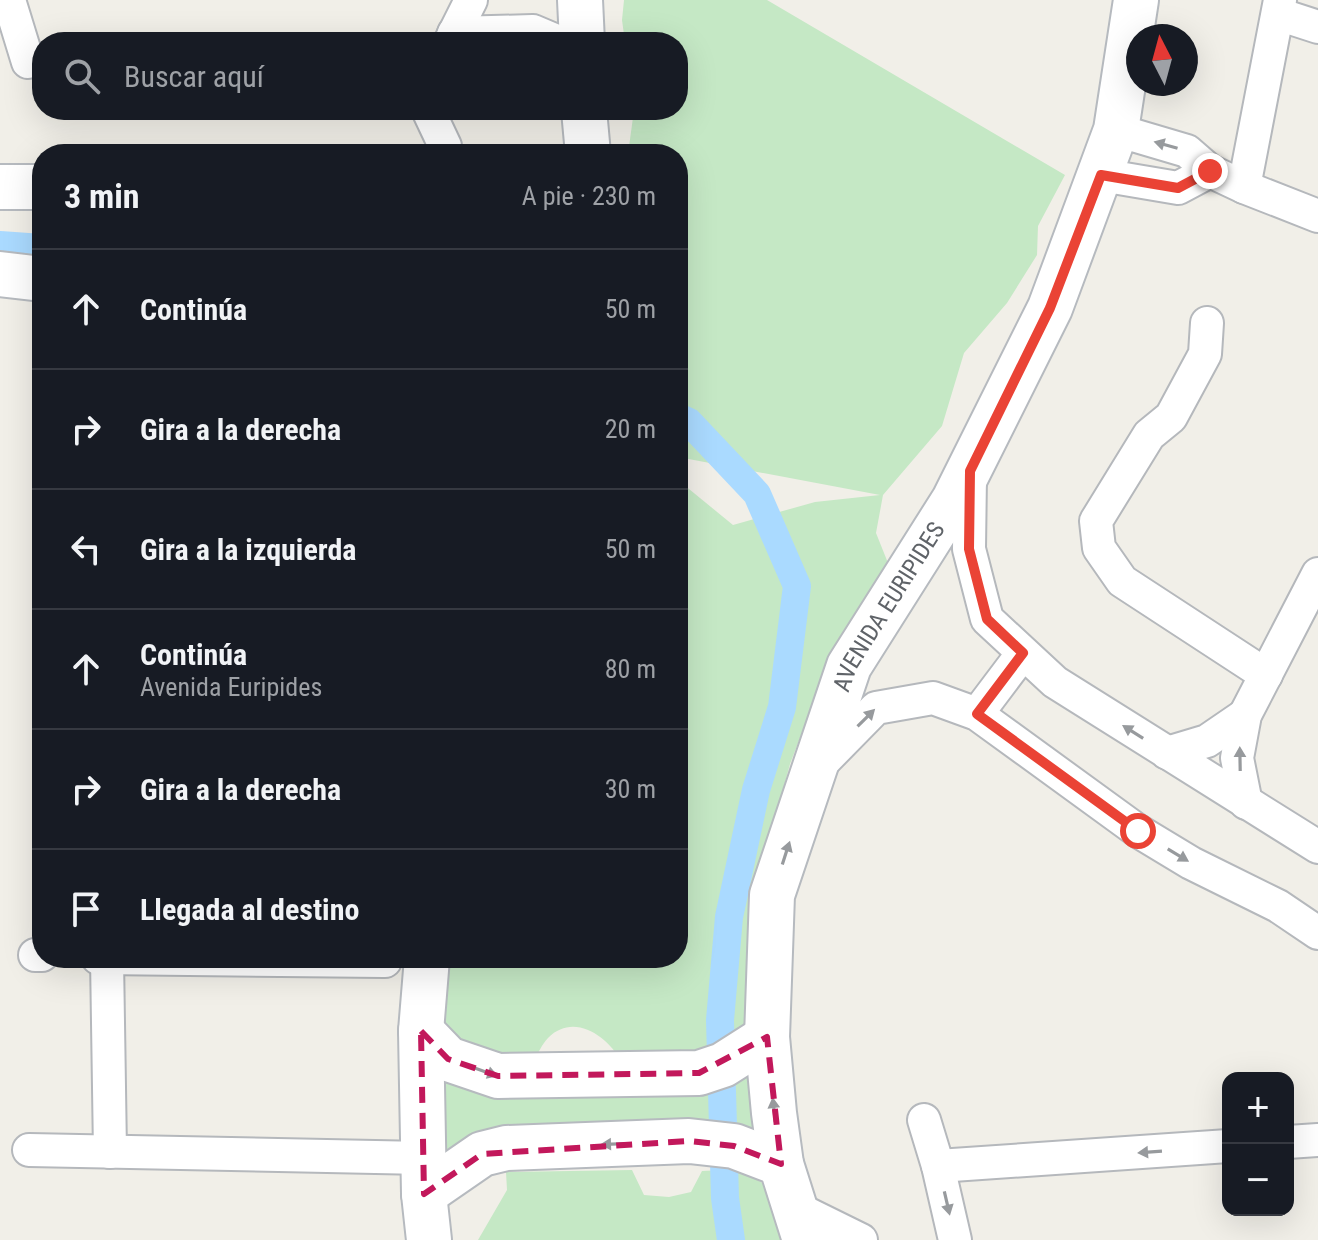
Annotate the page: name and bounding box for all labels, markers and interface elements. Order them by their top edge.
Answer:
north arrow [1126,24,1198,96]
search box [32,32,688,120]
icon: search [60,54,104,98]
text: Buscar aquí [124,59,264,94]
one-way arrow [1153,138,1178,150]
route end [1192,153,1228,189]
text: 3 min [64,176,140,216]
text: A pie · 230 m [522,181,656,211]
icon: ahead [64,287,108,331]
text: Continúa [140,292,247,327]
text: 50 m [605,294,656,324]
icon: right [64,407,108,451]
text: Gira a la derecha [140,412,341,447]
text: 20 m [605,414,656,444]
street label: AVENIDA EURIPIDES [827,517,950,695]
icon: left [64,527,108,571]
text: Gira a la izquierda [140,532,356,567]
text: 50 m [605,534,656,564]
text: Continúa [140,637,247,672]
icon: ahead [64,647,108,691]
text: 80 m [605,654,656,684]
text: Avenida Euripides [140,672,322,702]
one-way arrow [856,709,875,728]
one-way arrow [1122,725,1144,739]
one-way arrow [1234,746,1246,772]
icon: right [64,767,108,811]
text: Gira a la derecha [140,772,341,807]
text: 30 m [605,774,656,804]
route start [1120,813,1156,849]
one-way arrow [780,841,792,865]
one-way arrow [1167,848,1189,862]
icon: arrive [64,887,108,931]
text: Llegada al destino [140,892,359,927]
one-way arrow [474,1066,498,1078]
map controls [1222,1072,1294,1216]
button: + [1222,1072,1294,1144]
one-way arrow [767,1098,780,1123]
one-way arrow [600,1137,625,1150]
button: − [1222,1144,1294,1216]
one-way arrow [1137,1145,1162,1158]
one-way arrow [941,1191,954,1216]

